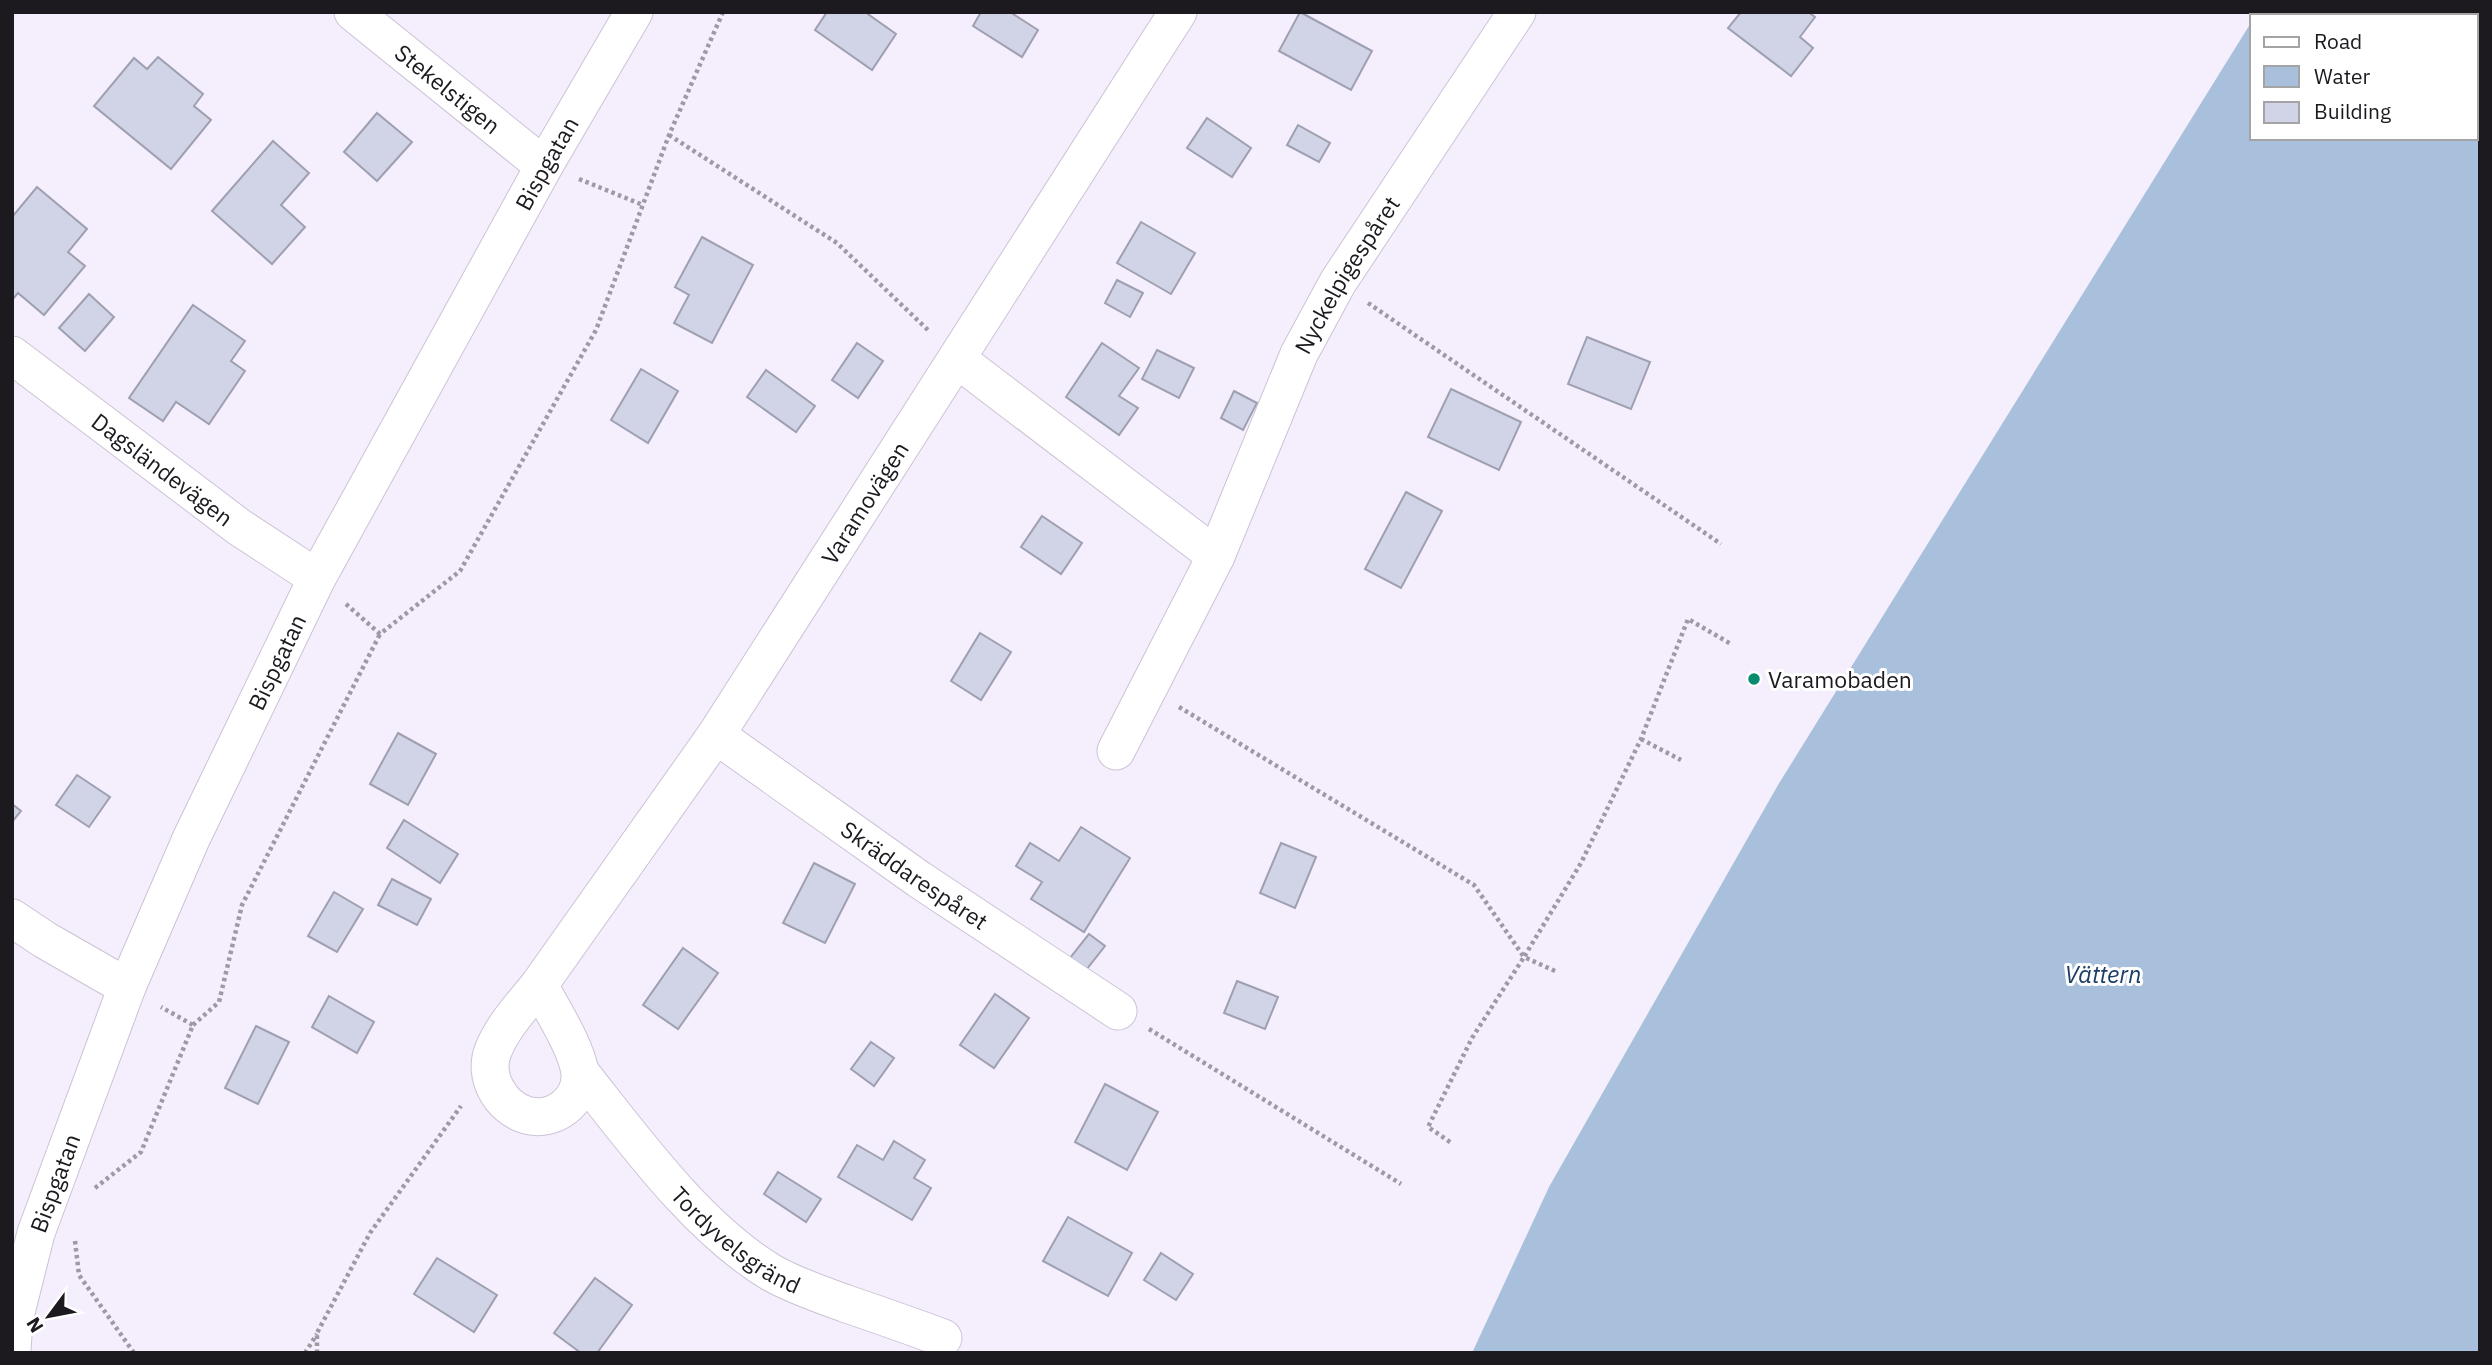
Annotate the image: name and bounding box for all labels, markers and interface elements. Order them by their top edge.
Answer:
legend [2250,14,2478,140]
text: Road [2314,27,2362,55]
street label: Stekelstigen [389,37,507,140]
text: Water [2314,62,2371,90]
text: Building [2314,97,2391,125]
street label: Bispgatan [508,111,585,215]
street label: Nyckelpigespåret [1287,190,1406,359]
street label: Dagsländevägen [86,406,239,532]
street label: Varamovägen [814,436,915,570]
street label: Bispgatan [241,609,312,715]
place label: Varamobaden [1768,664,1912,694]
marker: Varamobaden [1746,671,1762,687]
street label: Skräddarespåret [835,814,994,936]
water label: Vättern [2064,958,2142,990]
street label: Bispgatan [22,1130,86,1237]
street label: Tordyvelsgränd [665,1180,805,1300]
north arrow [14,1281,84,1351]
text: N [21,1313,48,1337]

